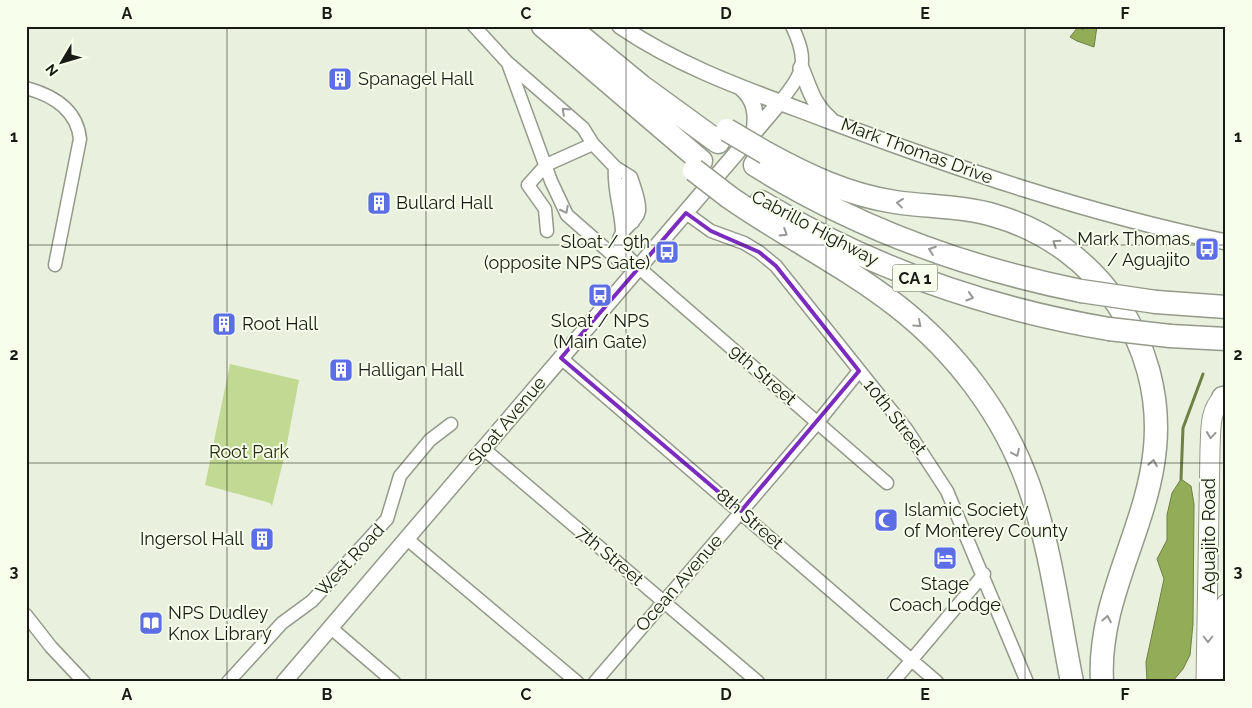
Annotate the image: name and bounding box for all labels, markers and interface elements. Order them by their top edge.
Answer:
text: A [122,4,133,23]
text: B [322,4,333,23]
text: C [521,4,532,23]
text: D [720,4,732,23]
text: E [920,4,930,23]
text: F [1120,4,1130,23]
north arrow [38,38,88,88]
text: N [42,61,61,79]
building icon: Spanagel Hall [327,66,353,92]
place label: Spanagel Hall [358,68,474,89]
one-way arrow [561,108,570,117]
street label: Mark Thomas Drive [838,113,996,188]
text: 1 [10,127,18,146]
text: 1 [1234,127,1242,146]
street label: Cabrillo Highway [748,185,883,270]
building icon: Bullard Hall [366,190,392,216]
place label: Bullard Hall [396,192,493,213]
one-way arrow [896,198,905,208]
one-way arrow [559,205,569,214]
one-way arrow [778,227,787,237]
place label: Mark Thomas / Aguajito [1077,228,1190,270]
place label: Sloat / 9th (opposite NPS Gate) [484,231,650,273]
bus stop icon: Mark Thomas / Aguajito [1194,236,1220,262]
bus stop icon: Sloat / 9th (opposite NPS Gate) [654,239,680,265]
one-way arrow [1052,240,1061,249]
one-way arrow [929,246,937,256]
road number: CA 1 [892,264,938,292]
bus stop icon: Sloat / NPS (Main Gate) [587,282,613,308]
one-way arrow [966,291,974,301]
place label: Sloat / NPS (Main Gate) [551,310,649,352]
building icon: Root Hall [211,311,237,337]
place label: Root Hall [242,313,318,334]
one-way arrow [913,318,922,327]
street label: 9th Street [726,340,801,409]
text: 2 [9,345,19,364]
text: 2 [1233,345,1243,364]
building icon: Halligan Hall [328,357,354,383]
place label: Halligan Hall [358,359,464,380]
street label: Sloat Avenue [463,372,550,469]
street label: 10th Street [859,375,931,459]
one-way arrow [1206,432,1217,440]
park label: Root Park [209,441,290,462]
one-way arrow [1009,448,1020,457]
one-way arrow [1147,459,1158,467]
street label: Aguajito Road [1198,478,1219,594]
street label: 8th Street [713,484,788,553]
place label: Islamic Society of Monterey County [904,499,1068,541]
mosque icon: Islamic Society of Monterey County [873,507,899,533]
street label: West Road [311,519,388,600]
street label: 7th Street [573,522,648,590]
building icon: Ingersol Hall [249,526,275,552]
place label: Ingersol Hall [140,528,244,549]
street label: Ocean Avenue [631,530,727,635]
hotel icon: Stage Coach Lodge [932,545,958,571]
text: 3 [10,562,19,581]
text: 3 [1234,562,1243,581]
place label: Stage Coach Lodge [889,573,1001,615]
place label: NPS Dudley Knox Library [168,602,272,644]
library icon: NPS Dudley Knox Library [138,610,164,636]
one-way arrow [1102,615,1112,624]
one-way arrow [1203,635,1213,643]
text: A [122,685,133,704]
text: B [322,685,333,704]
text: C [521,685,532,704]
text: D [720,685,732,704]
text: E [920,685,930,704]
text: F [1120,685,1130,704]

